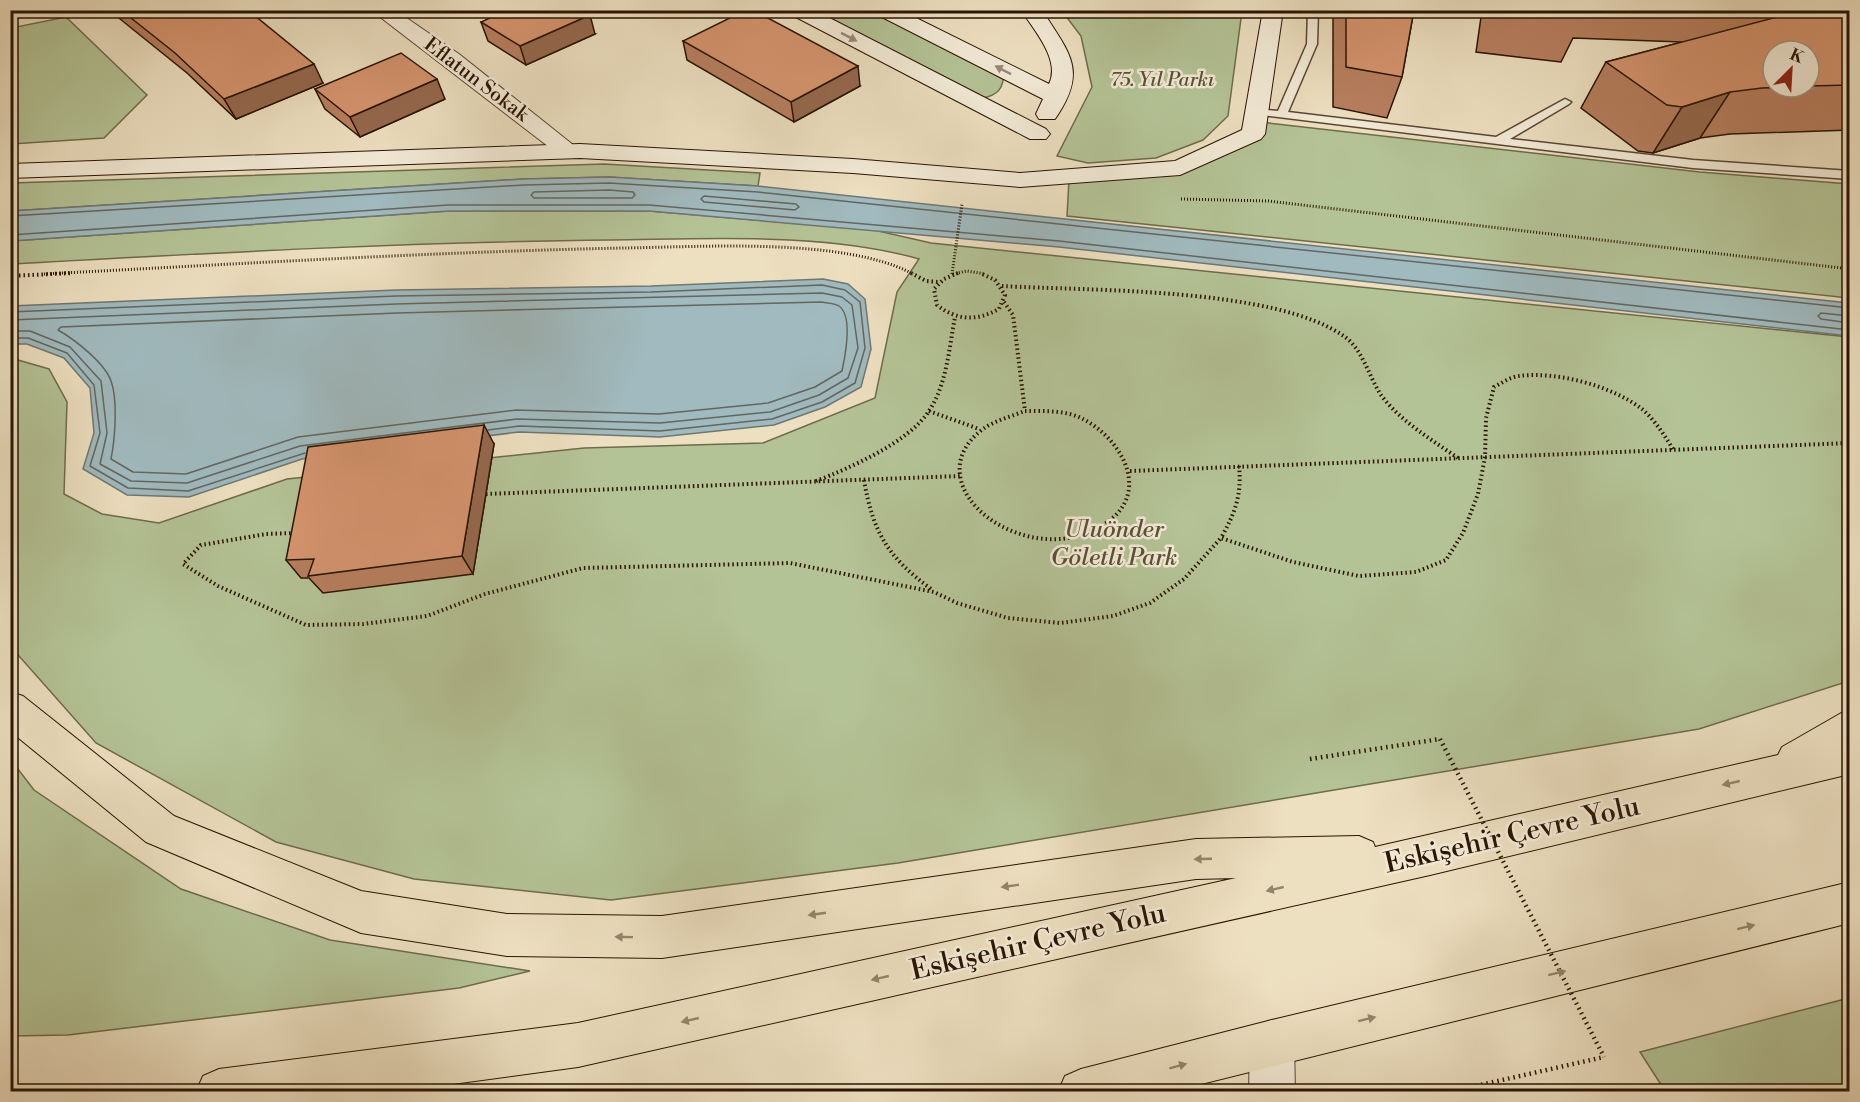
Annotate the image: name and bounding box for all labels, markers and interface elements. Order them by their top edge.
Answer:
street label: Eflatun Sokak [419,32,535,128]
one-way arrow [841,32,858,42]
north arrow [1761,39,1821,99]
text: K [1787,44,1808,68]
one-way arrow [994,66,1011,75]
park label: 75. Yıl Parkı [1110,68,1215,93]
park label: Uluönder Göletli Park [1051,515,1177,573]
one-way arrow [1722,779,1740,789]
street label: Eskişehir Çevre Yolu [1381,789,1643,881]
one-way arrow [1194,855,1213,864]
one-way arrow [1001,882,1020,891]
one-way arrow [1266,885,1285,894]
street label: Eskişehir Çevre Yolu [907,896,1169,988]
one-way arrow [808,910,827,919]
one-way arrow [1737,921,1755,931]
one-way arrow [615,932,634,942]
one-way arrow [1547,967,1566,977]
one-way arrow [871,973,889,983]
one-way arrow [1358,1013,1376,1023]
one-way arrow [681,1016,699,1026]
one-way arrow [1169,1061,1187,1071]

